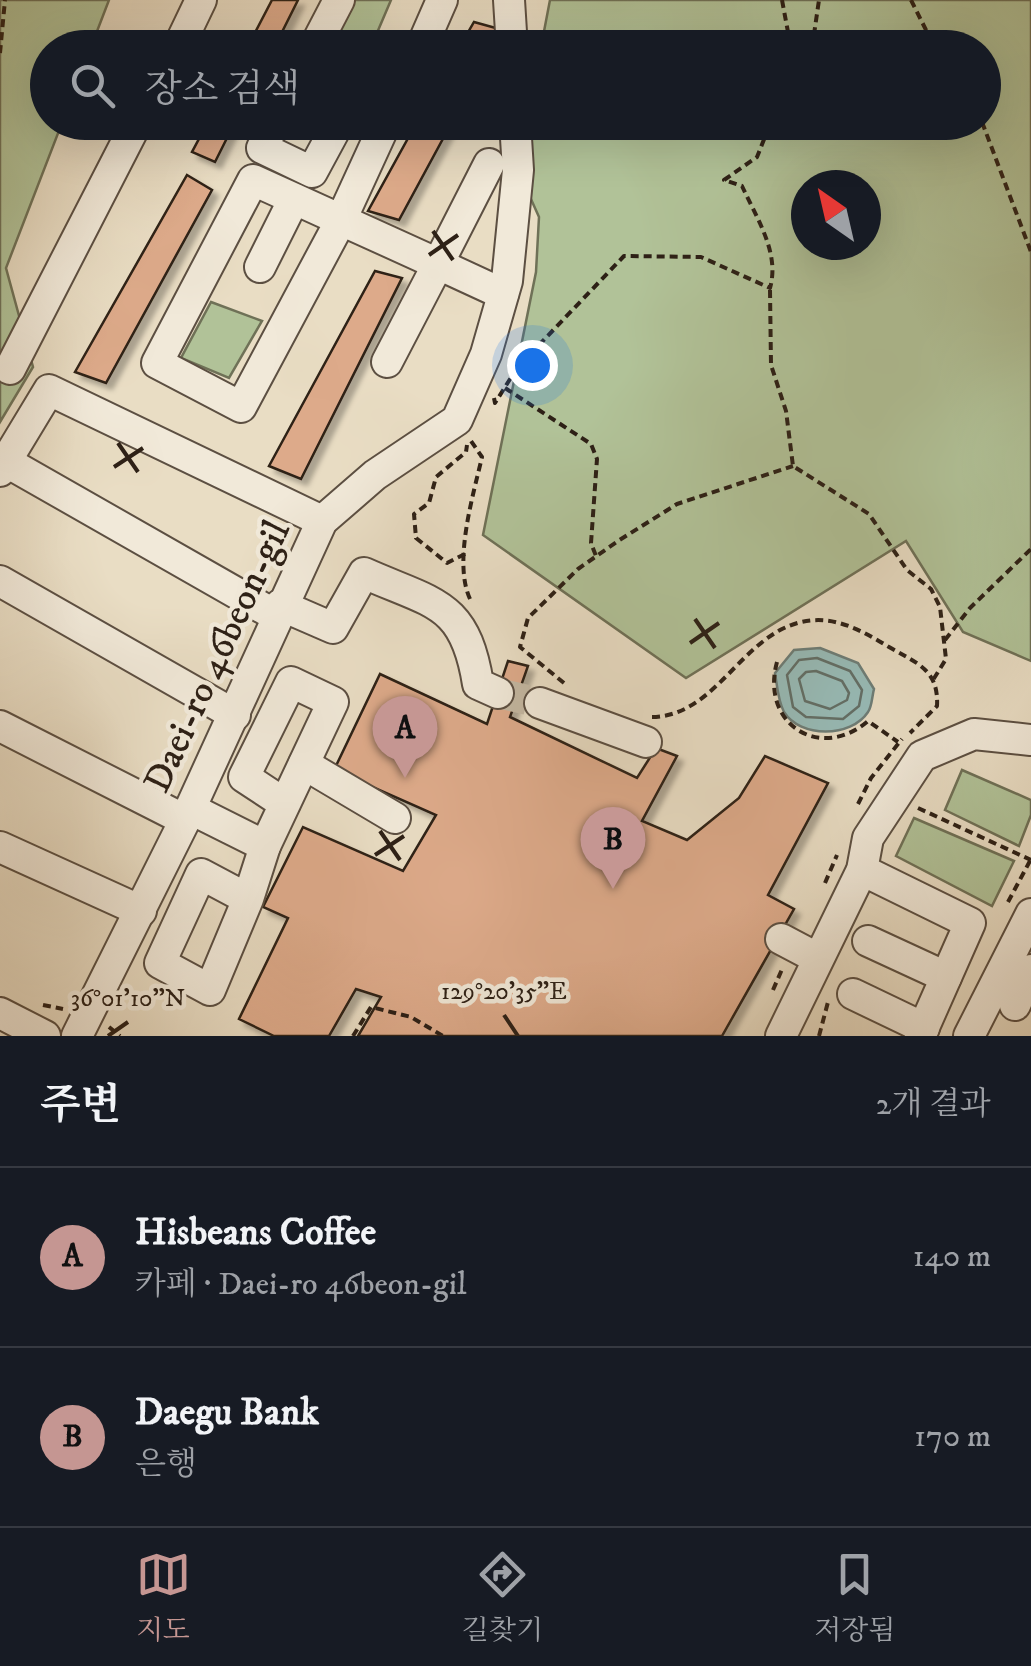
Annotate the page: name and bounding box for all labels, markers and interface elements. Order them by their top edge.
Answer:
search box [30,30,1001,140]
icon: search [65,58,120,113]
text: 장소 검색 [145,66,300,114]
north arrow [791,170,881,260]
your location [507,340,558,391]
street label: Daei-ro 46beon-gil [134,513,302,801]
pin: A [372,696,438,778]
pin: B [580,806,646,889]
text: 129°20'35"E [441,976,567,1007]
text: 36°01'10"N [71,983,185,1014]
text: 주변 [40,1080,121,1132]
text: 2개 결과 [876,1085,991,1125]
text: Hisbeans Coffee [135,1209,376,1257]
text: A [62,1237,83,1277]
text: 140 m [913,1237,991,1277]
text: 카페 · Daei-ro 46beon-gil [135,1265,467,1305]
text: Daegu Bank [135,1389,319,1437]
text: B [62,1417,83,1457]
text: 170 m [914,1417,991,1457]
text: 은행 [135,1445,197,1485]
tab: 지도 [136,1547,191,1648]
tab: 길찾기 [462,1547,543,1648]
tab: 저장됨 [814,1547,895,1648]

